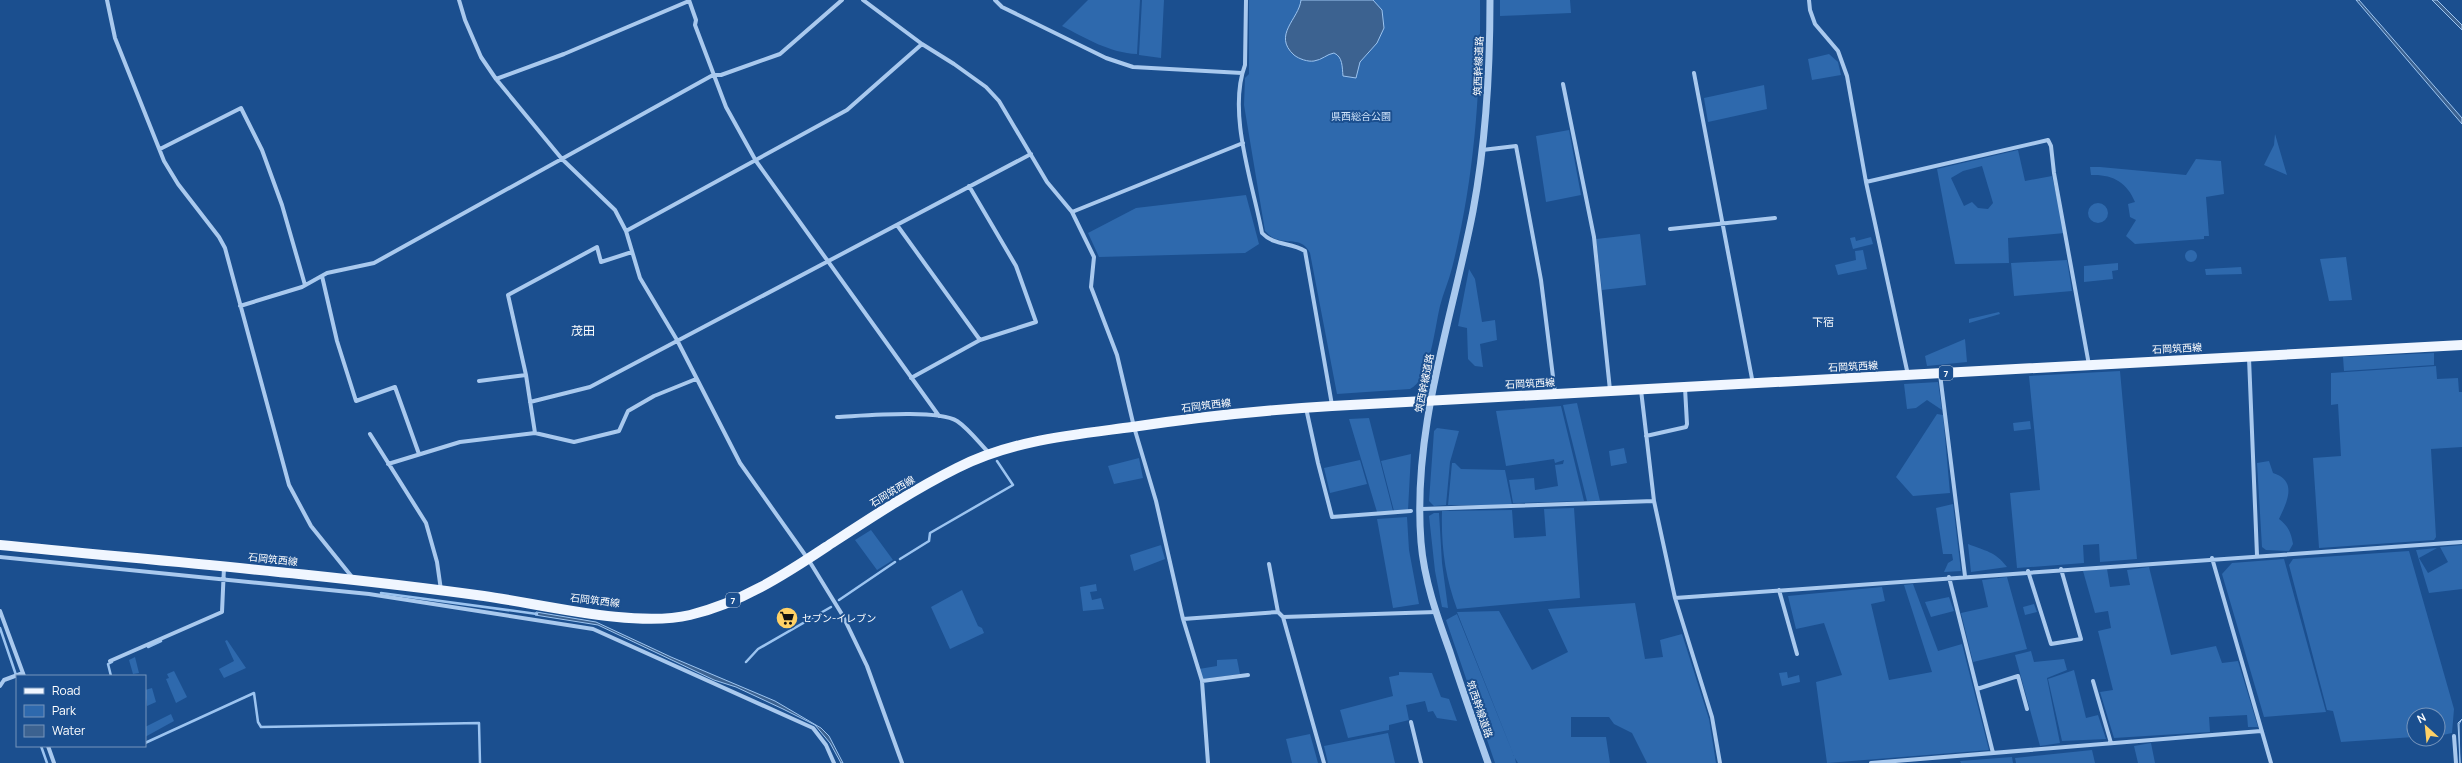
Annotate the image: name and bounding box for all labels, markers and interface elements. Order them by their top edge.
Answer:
street label: 筑西幹線道路 [1470,36,1486,96]
park label: 県西総合公園 [1331,109,1391,123]
district label: 下宿 [1812,314,1834,329]
district label: 茂田 [571,322,595,339]
street label: 石岡筑西線 [2152,340,2202,356]
street label: 筑西幹線道路 [1411,352,1437,414]
street label: 石岡筑西線 [1828,358,1878,374]
road number: 7 [1939,366,1953,380]
street label: 石岡筑西線 [1505,375,1555,391]
street label: 石岡筑西線 [1180,395,1232,415]
street label: 石岡筑西線 [867,472,917,510]
street label: 石岡筑西線 [247,549,299,569]
street label: 石岡筑西線 [569,590,621,610]
road number: 7 [726,593,740,607]
supermarket icon: セブン-イレブン [774,605,800,631]
place label: セブン-イレブン [802,611,876,625]
legend [16,675,146,747]
street label: 筑西幹線道路 [1464,678,1496,740]
text: Road [52,682,80,699]
text: Park [52,702,77,719]
north arrow [2406,707,2446,747]
text: N [2414,709,2428,726]
text: Water [52,722,86,739]

